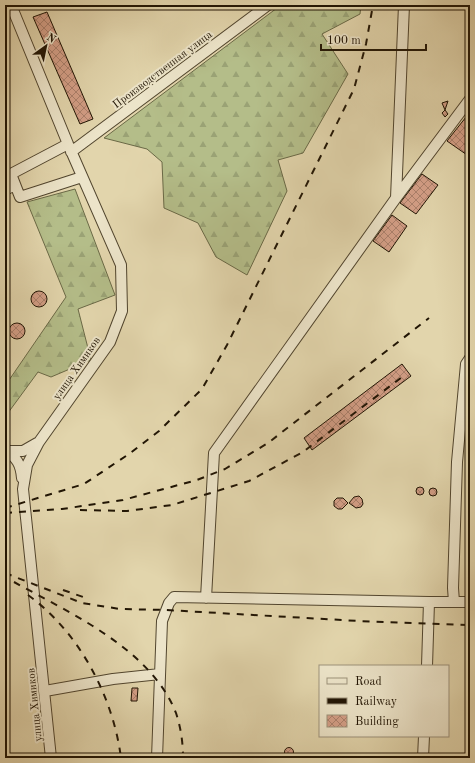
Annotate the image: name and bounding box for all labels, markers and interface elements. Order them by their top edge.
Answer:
north arrow [26,26,66,66]
scale bar [321,26,426,52]
street label: Производственная улица [111,29,215,111]
text: N [44,32,58,46]
text: 100 m [327,35,361,47]
street label: улица Химиков [52,335,103,402]
legend [319,665,449,737]
street label: улица Химиков [26,668,45,742]
text: Road [355,676,382,688]
text: Railway [355,696,398,708]
text: Building [355,716,399,728]

